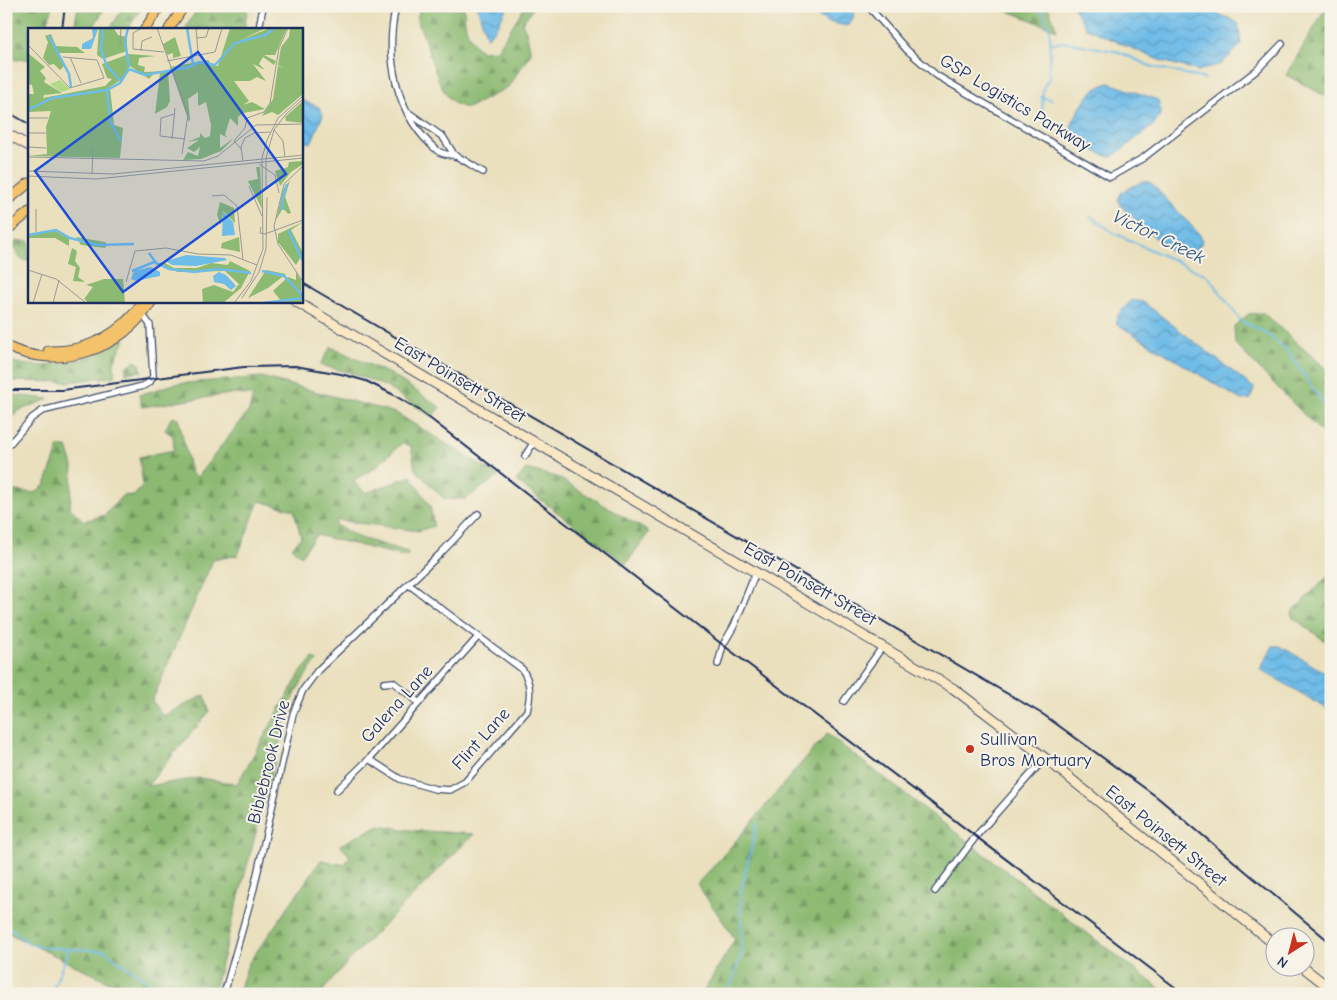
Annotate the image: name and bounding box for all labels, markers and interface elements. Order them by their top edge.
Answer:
inset map [28,28,302,302]
street label: GSP Logistics Parkway [936,50,1095,157]
water label: Victor Creek [1109,205,1210,269]
street label: East Poinsett Street [391,332,530,428]
street label: East Poinsett Street [740,538,881,631]
street label: Galena Lane [357,661,437,747]
street label: Biblebrook Drive [243,698,295,826]
street label: Flint Lane [448,704,514,774]
place label: Sullivan Bros Mortuary [980,729,1092,771]
marker: Sullivan Bros Mortuary [964,743,976,755]
street label: East Poinsett Street [1101,781,1231,892]
north arrow [1264,928,1314,978]
text: N [1274,953,1291,972]

